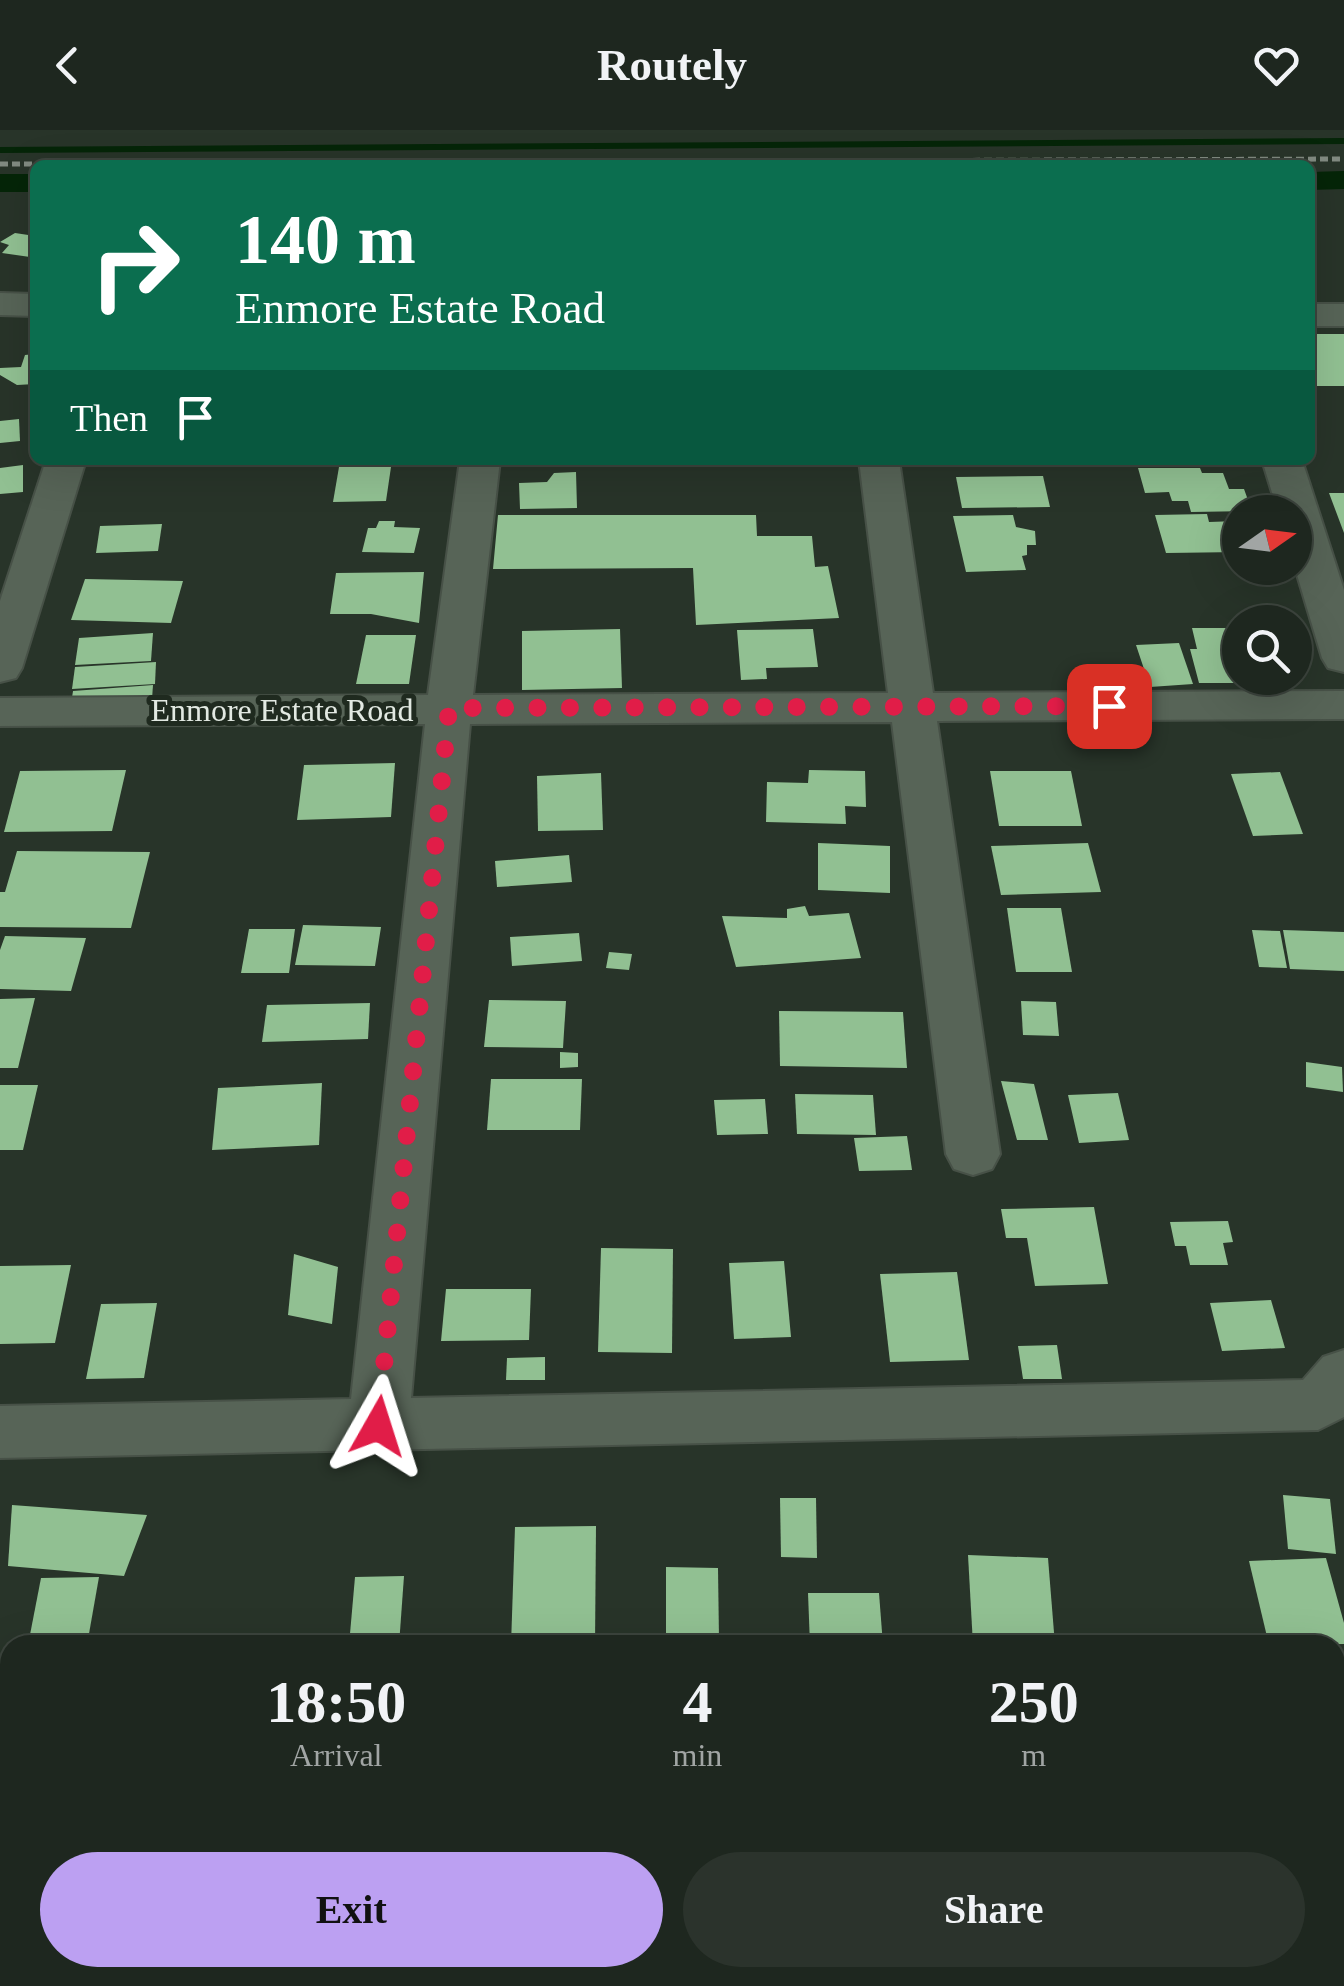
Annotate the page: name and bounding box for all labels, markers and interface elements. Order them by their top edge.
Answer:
icon: back [40,38,95,93]
icon: heart [1249,38,1304,93]
text: Routely [597,40,747,90]
icon: right [70,200,200,330]
text: 140 m [235,201,416,278]
text: Enmore Estate Road [235,283,605,333]
icon: arrive [168,390,223,445]
text: Then [70,397,148,439]
north arrow [1222,495,1312,585]
map controls [1222,495,1312,695]
button: search [1222,605,1312,695]
pin [1067,664,1152,749]
icon: arrive [1082,679,1137,734]
street label: Enmore Estate Road [150,692,414,728]
position arrow [326,1374,430,1478]
text: 18:50 [266,1669,406,1735]
text: 4 [682,1669,712,1735]
text: 250 [989,1669,1079,1735]
text: Arrival [290,1737,382,1773]
text: min [673,1737,722,1773]
text: m [1021,1737,1046,1773]
button: Exit [40,1852,663,1967]
button: Share [683,1852,1305,1967]

